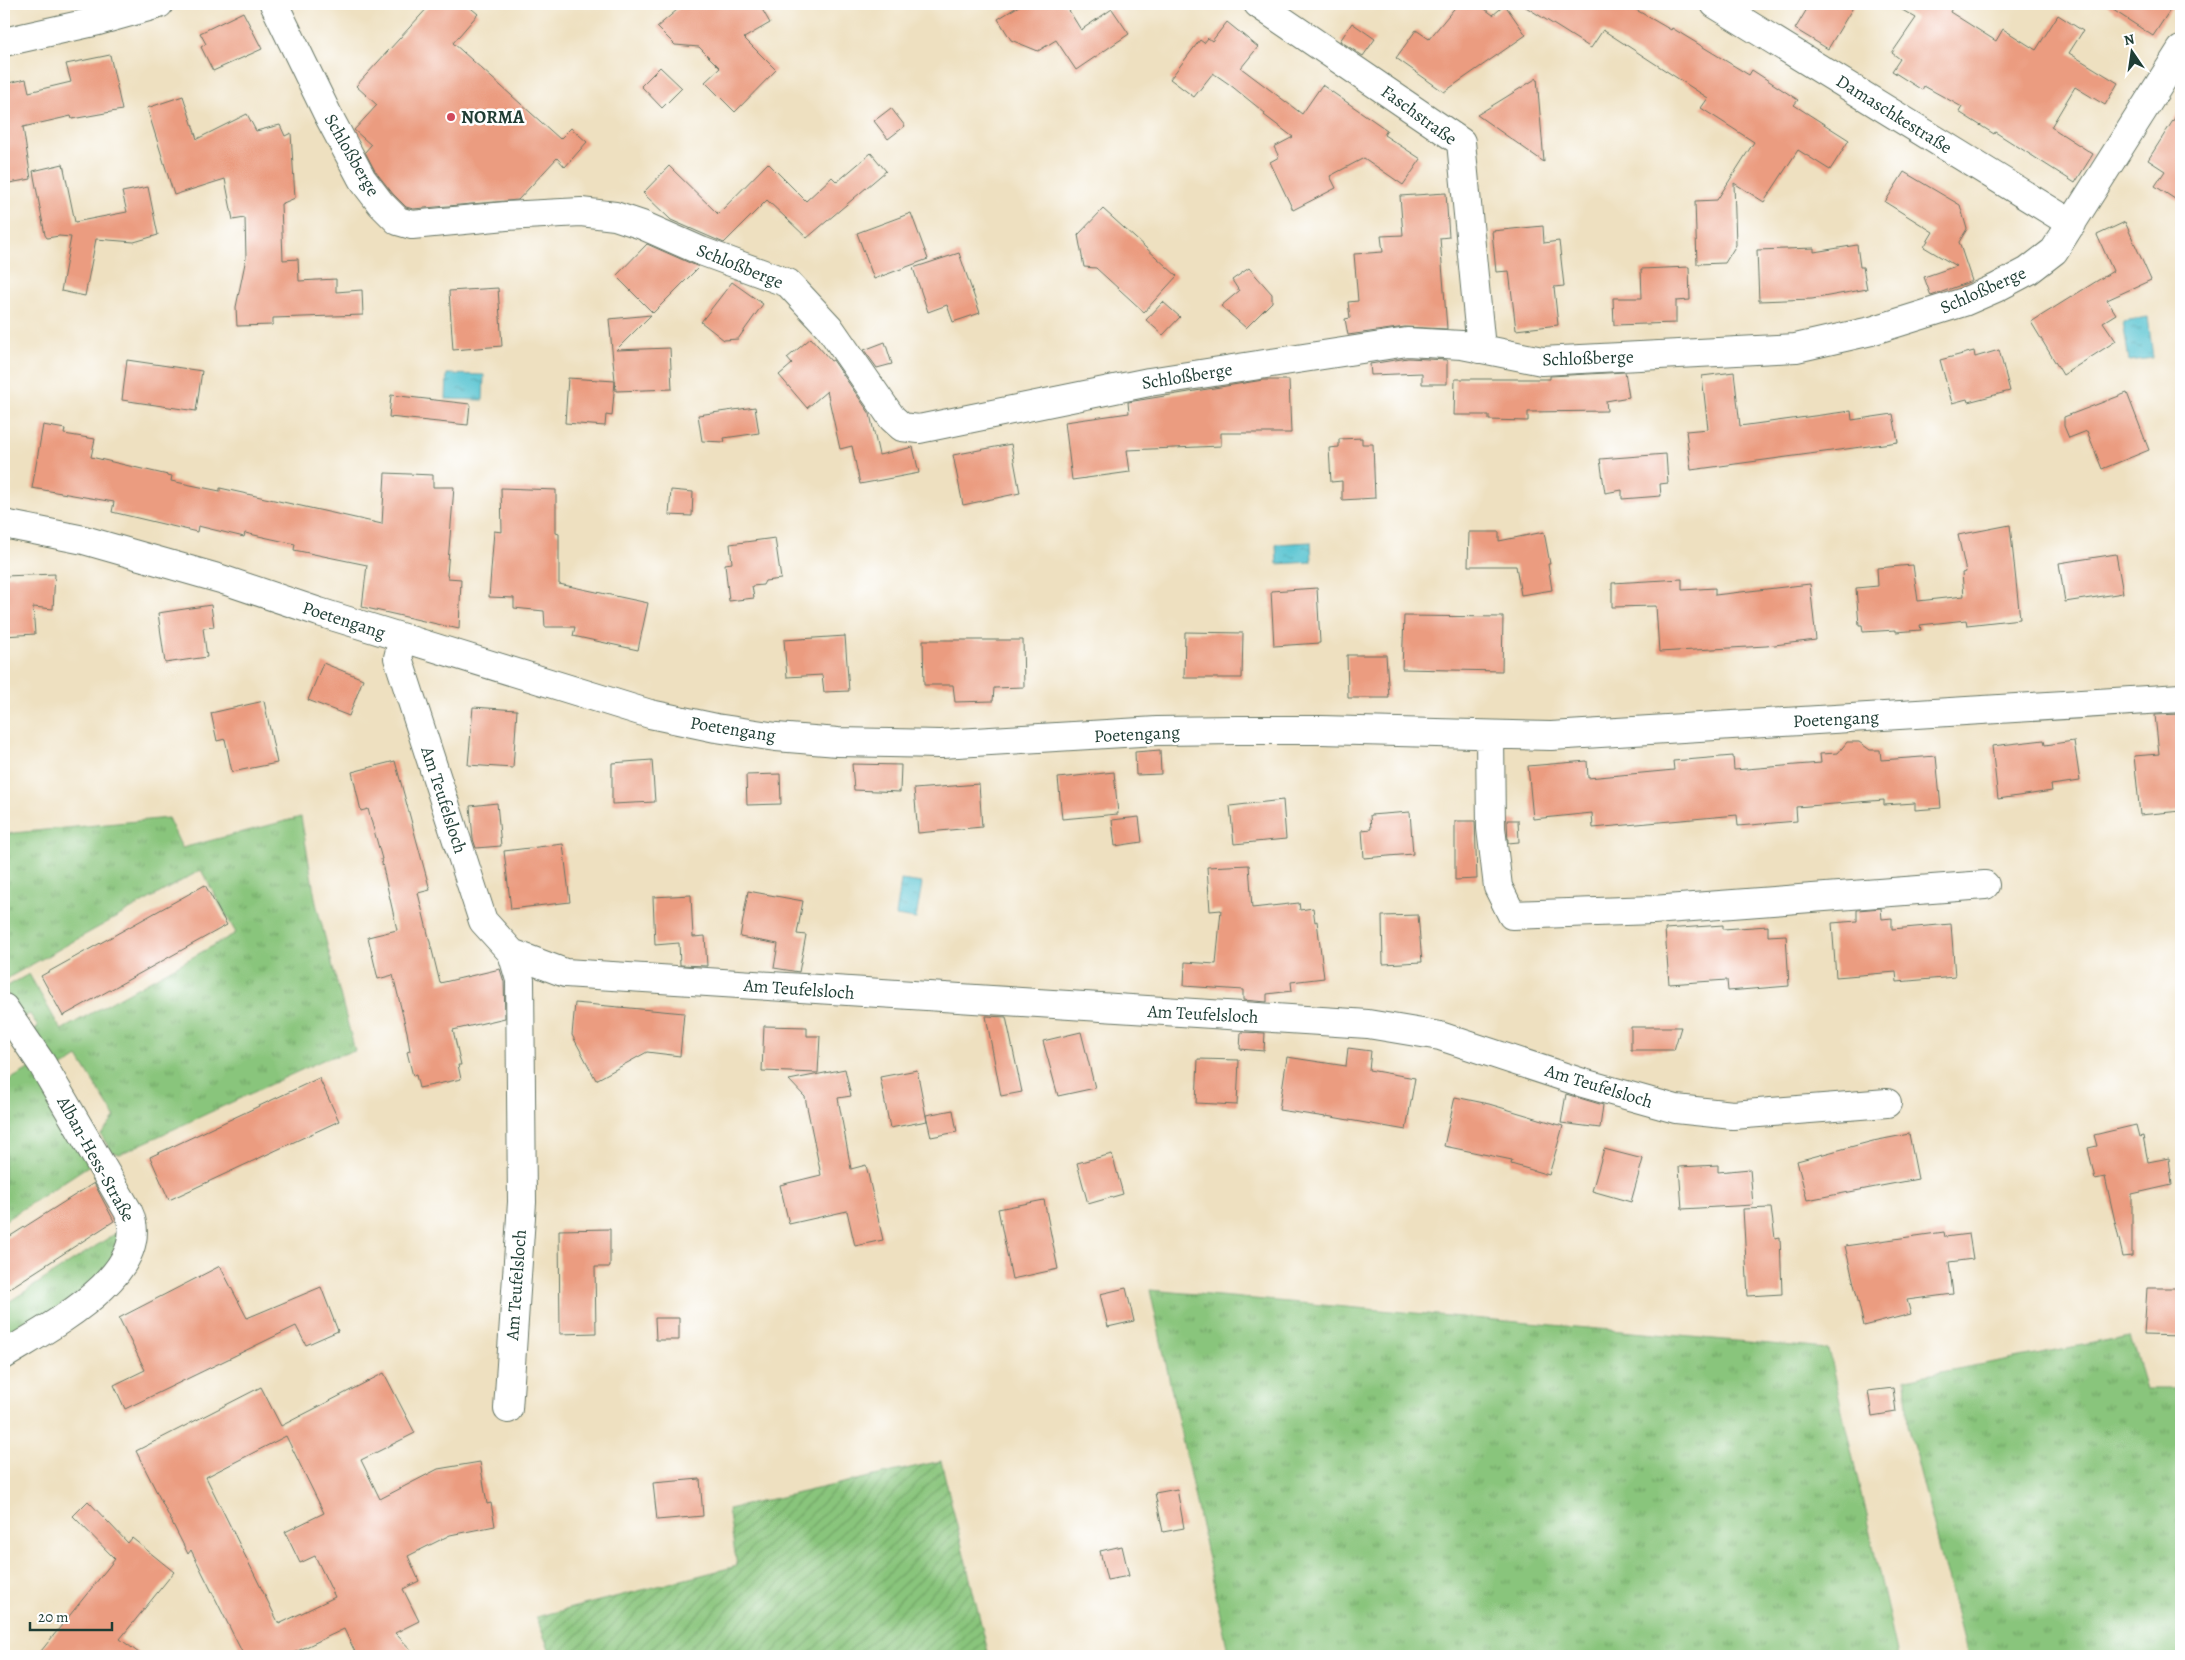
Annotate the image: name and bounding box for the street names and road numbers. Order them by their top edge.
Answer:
street label: Damaschkestraße [1831,69,1957,159]
street label: Faschstraße [1376,79,1462,151]
street label: Schloßberge [319,109,385,201]
street label: Schloßberge [693,238,787,294]
street label: Schloßberge [1936,260,2030,320]
street label: Schloßberge [1542,344,1634,372]
street label: Schloßberge [1140,357,1234,395]
street label: Poetengang [299,595,389,645]
street label: Poetengang [1792,705,1880,733]
street label: Poetengang [689,710,777,748]
street label: Poetengang [1093,720,1181,748]
street label: Am Teufelsloch [415,742,473,857]
street label: Am Teufelsloch [742,973,856,1005]
street label: Am Teufelsloch [1146,999,1260,1029]
street label: Am Teufelsloch [1541,1058,1656,1114]
street label: Alban-Hess-Straße [51,1091,140,1226]
street label: Am Teufelsloch [500,1228,532,1342]

